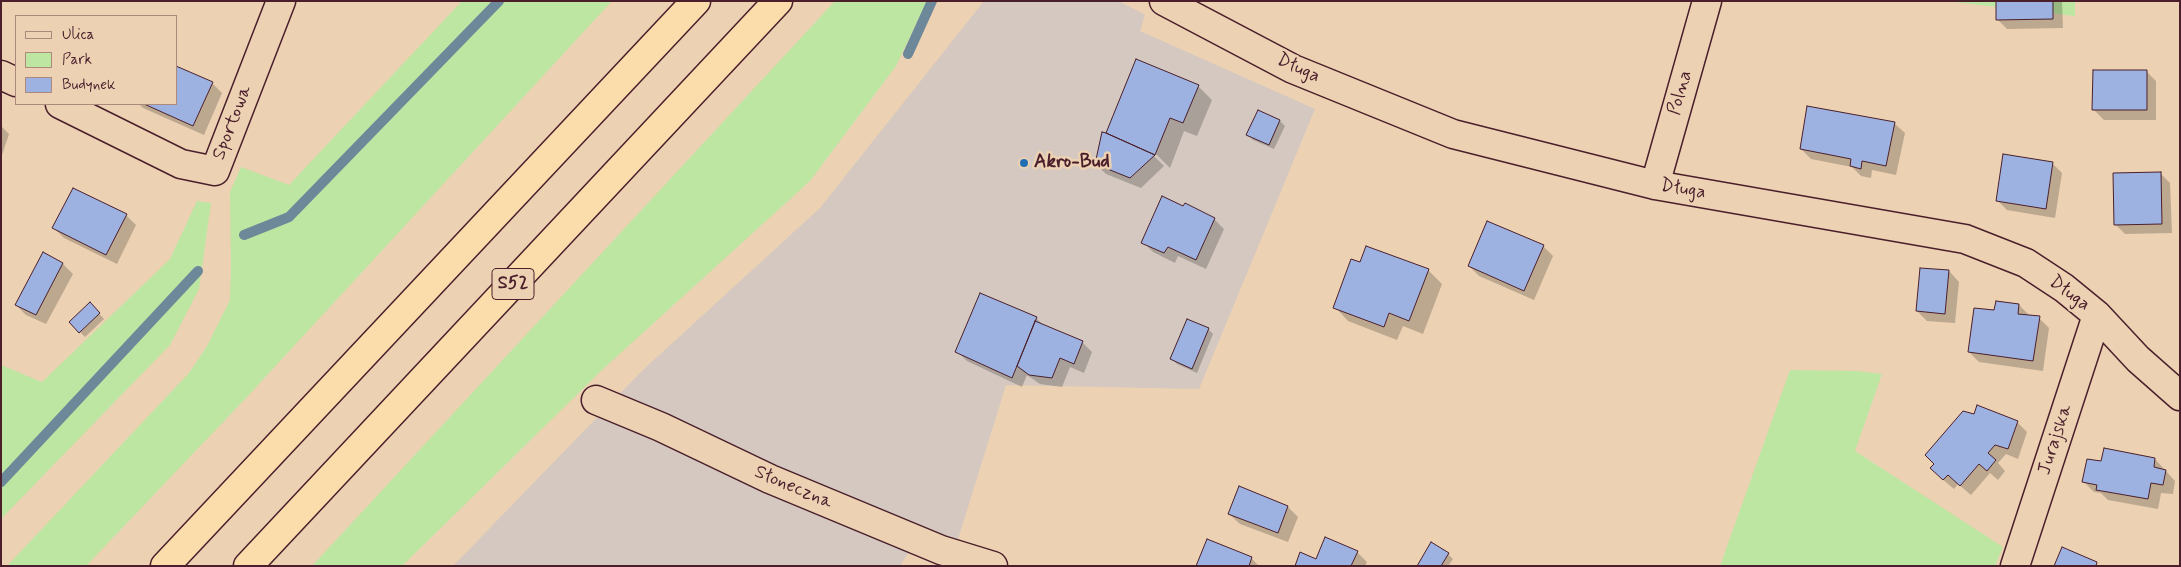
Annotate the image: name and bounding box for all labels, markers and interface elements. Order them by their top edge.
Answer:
legend [15,15,178,105]
text: Ulica [62,25,94,45]
street label: Długa [1272,49,1324,89]
text: Park [62,50,92,70]
street label: Polna [1664,68,1698,118]
text: Budynek [62,75,116,95]
street label: Sportowa [208,83,258,163]
place label: Akro-Bud [1034,152,1110,174]
marker: Akro-Bud [1018,157,1030,169]
street label: Długa [1659,175,1707,205]
road number: S52 [492,268,534,300]
street label: Długa [2044,271,2094,317]
street label: Jurajska [2034,402,2078,478]
street label: Słoneczna [751,461,835,515]

